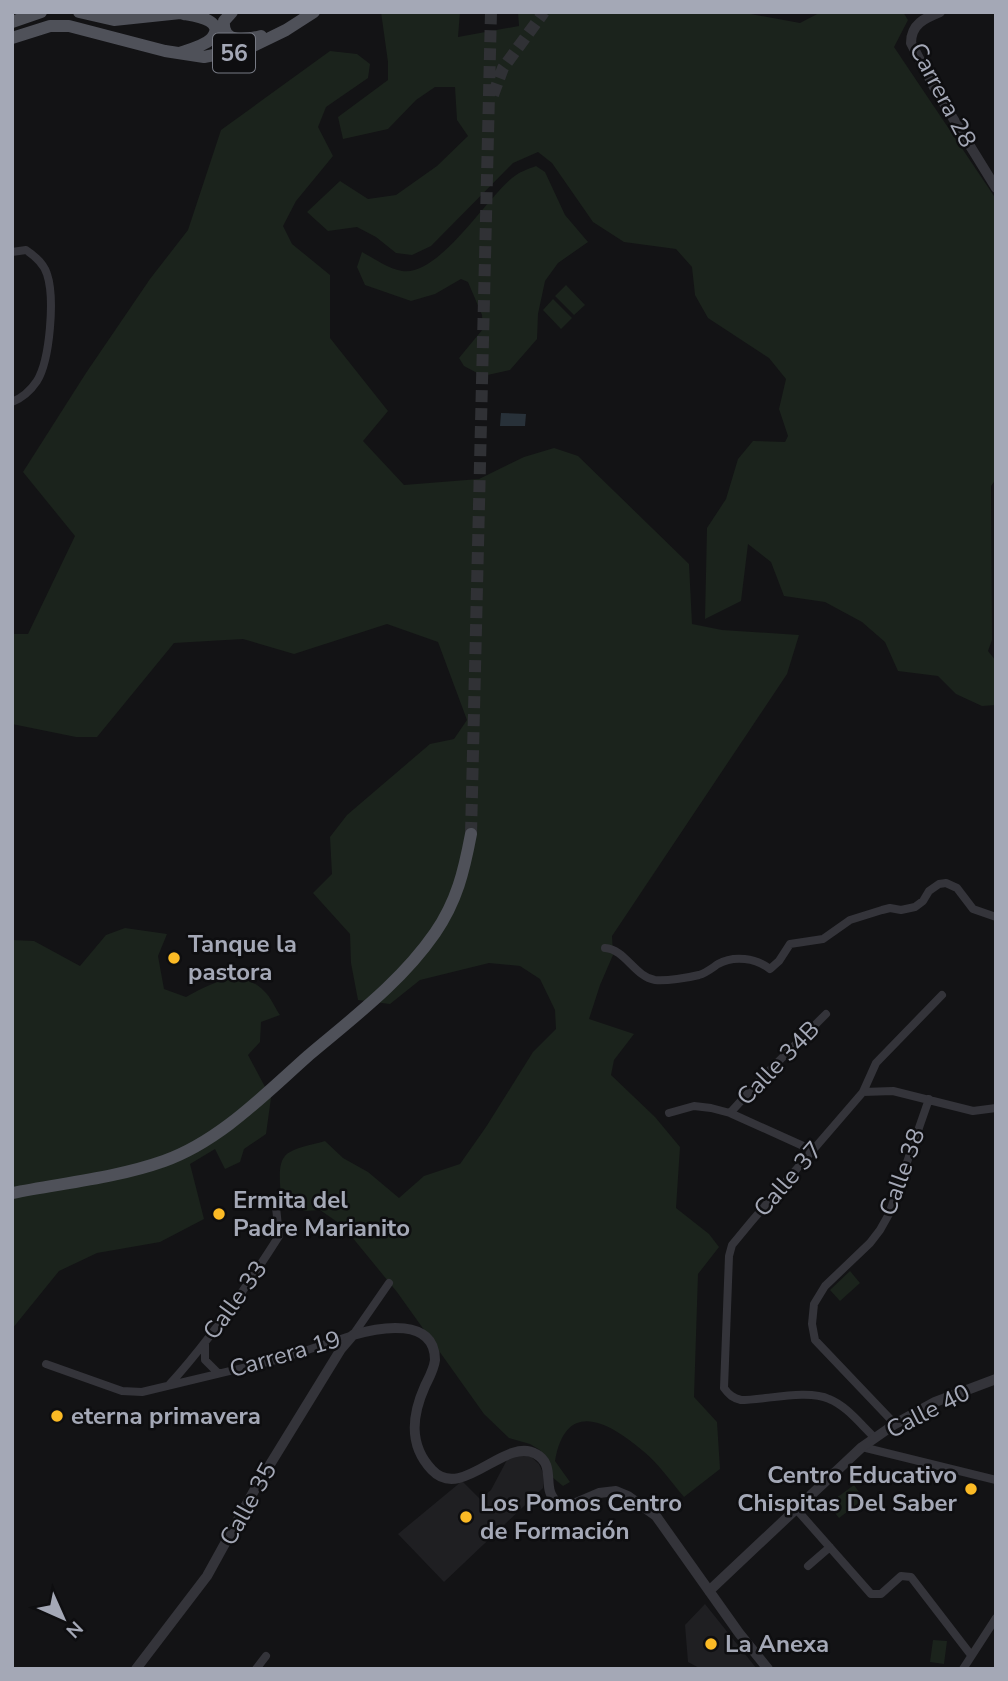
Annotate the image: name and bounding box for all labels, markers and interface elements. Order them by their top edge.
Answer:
road number: 56 [213,34,255,72]
street label: Carrera 28 [902,37,984,153]
place label: Tanque la pastora [188,928,297,988]
marker: Tanque la pastora [166,950,182,966]
street label: Calle 34B [729,1014,827,1112]
street label: Calle 38 [872,1124,932,1220]
street label: Calle 37 [746,1134,830,1224]
place label: Ermita del Padre Marianito [233,1184,410,1244]
marker: Ermita del Padre Marianito [211,1206,227,1222]
street label: Calle 33 [196,1254,274,1346]
street label: Carrera 19 [226,1323,344,1385]
street label: Calle 40 [881,1376,975,1446]
place label: eterna primavera [71,1400,261,1432]
marker: eterna primavera [49,1408,65,1424]
street label: Calle 35 [212,1457,284,1551]
place label: Centro Educativo Chispitas Del Saber [737,1459,958,1519]
marker: Centro Educativo Chispitas Del Saber [963,1481,979,1497]
place label: Los Pomos Centro de Formación [480,1487,682,1547]
marker: Los Pomos Centro de Formación [458,1509,474,1525]
north arrow [28,1583,98,1653]
text: N [60,1615,89,1644]
place label: La Anexa [725,1628,829,1660]
marker: La Anexa [703,1636,719,1652]

